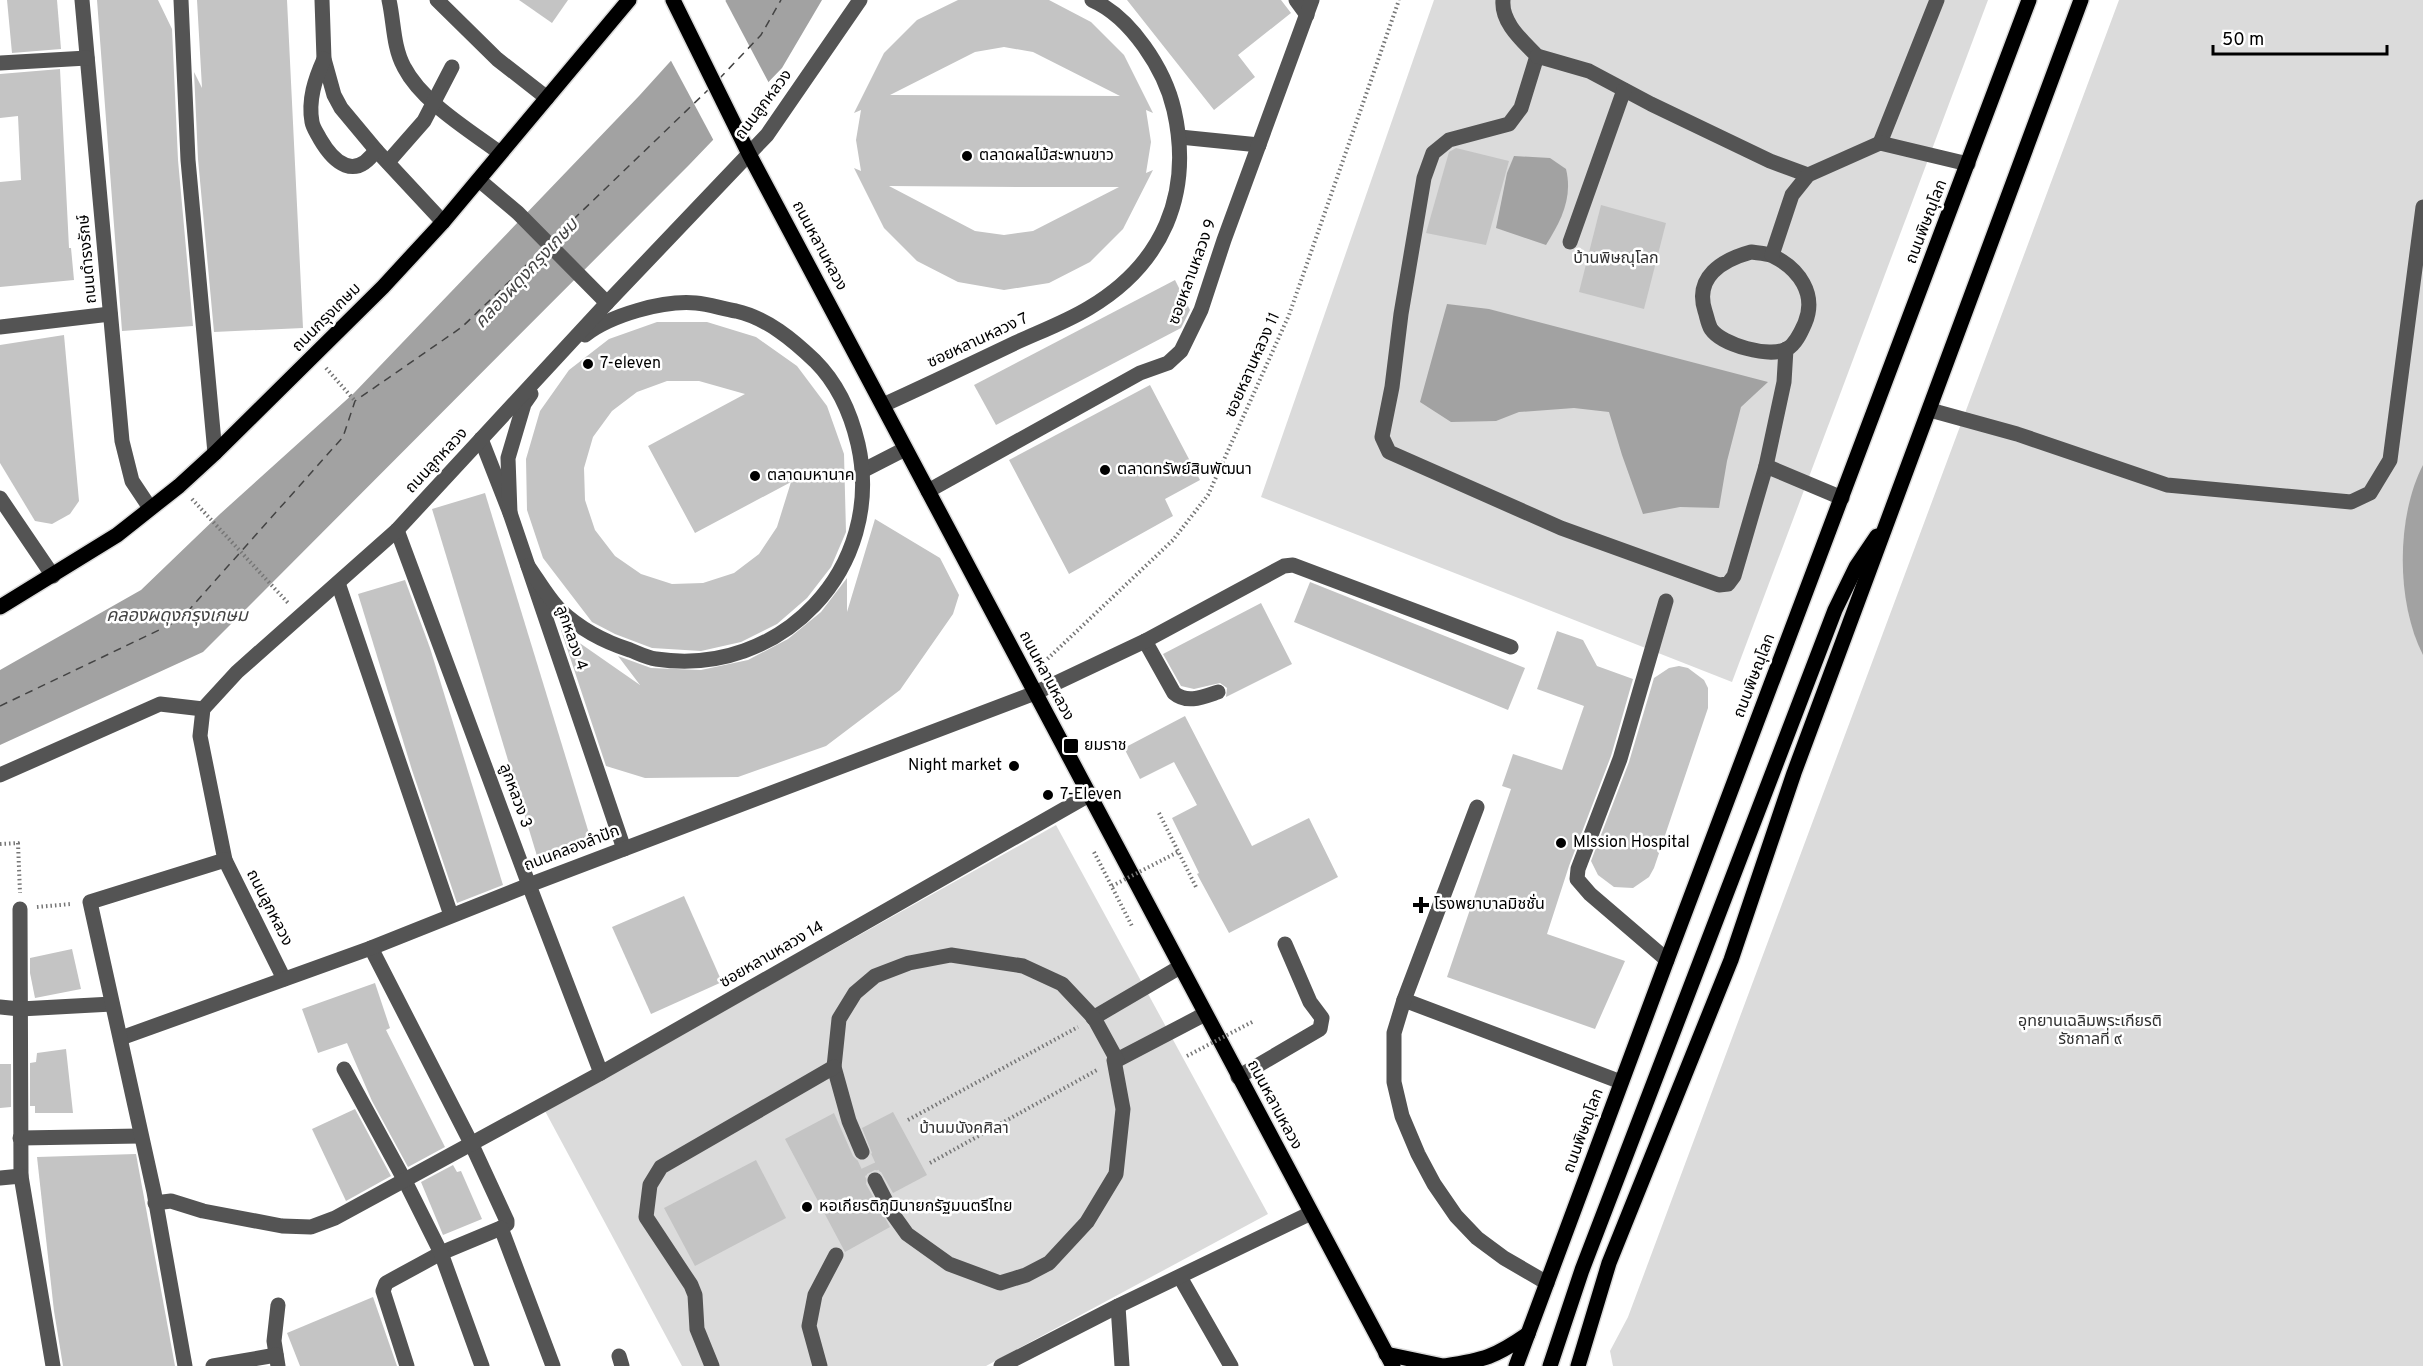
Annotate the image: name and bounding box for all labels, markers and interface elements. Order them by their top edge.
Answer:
scale bar [2213,18,2387,56]
text: 50 m [2222,29,2264,52]
street label: ถนนลูกหลวง [731,66,797,144]
place label: ตลาดผลไม้สะพานขาว [979,146,1114,166]
marker: ตลาดผลไม้สะพานขาว [960,149,974,163]
street label: ถนนพิษณุโลก [1902,177,1952,267]
street label: ถนนหลานหลวง [787,198,851,294]
street label: ถนนดำรงรักษ์ [74,213,102,305]
water label: คลองผดุงกรุงเกษม [470,213,585,334]
street label: ซอยหลานหลวง 9 [1165,217,1221,327]
park label: บ้านพิษณุโลก [1573,249,1659,269]
street label: ถนนกรุงเกษม [288,279,366,357]
street label: ซอยหลานหลวง 7 [924,309,1032,373]
street label: ซอยหลานหลวง 11 [1221,309,1285,421]
place label: 7-eleven [600,354,661,374]
marker: 7-eleven [581,357,595,371]
street label: ถนนลูกหลวง [401,424,473,498]
place label: ตลาดทรัพย์สินพัฒนา [1117,460,1252,480]
marker: ตลาดทรัพย์สินพัฒนา [1098,463,1112,477]
place label: ตลาดมหานาค [767,466,855,486]
marker: ตลาดมหานาค [748,469,762,483]
street label: ลูกหลวง 4 [551,603,591,673]
water label: คลองผดุงกรุงเกษม [106,605,250,628]
street label: ถนนหลานหลวง [1014,628,1078,724]
street label: ถนนพิษณุโลก [1730,631,1780,721]
place label: ยมราช [1084,736,1126,756]
marker: ยมราช [1062,737,1080,755]
place label: Night market [908,756,1002,776]
marker: Night market [1007,759,1021,773]
street label: ลูกหลวง 3 [494,761,536,831]
place label: 7-Eleven [1060,785,1122,805]
marker: 7-Eleven [1041,788,1055,802]
street label: ถนนคลองลำปัก [521,822,623,876]
place label: MIssion Hospital [1573,833,1690,853]
marker: MIssion Hospital [1554,836,1568,850]
street label: ถนนลูกหลวง [241,866,297,950]
place label: โรงพยาบาลมิชชั่น [1434,893,1545,915]
marker: โรงพยาบาลมิชชั่น [1412,896,1430,914]
street label: ซอยหลานหลวง 14 [716,917,828,993]
park label: อุทยานเฉลิมพระเกียรติ รัชกาลที่ ๙ [2018,1012,2162,1050]
street label: ถนนหลานหลวง [1242,1057,1306,1153]
street label: ถนนพิษณุโลก [1559,1086,1609,1176]
park label: บ้านมนังคศิลา [919,1119,1009,1139]
place label: หอเกียรติภูมินายกรัฐมนตรีไทย [819,1197,1013,1217]
marker: หอเกียรติภูมินายกรัฐมนตรีไทย [800,1200,814,1214]

